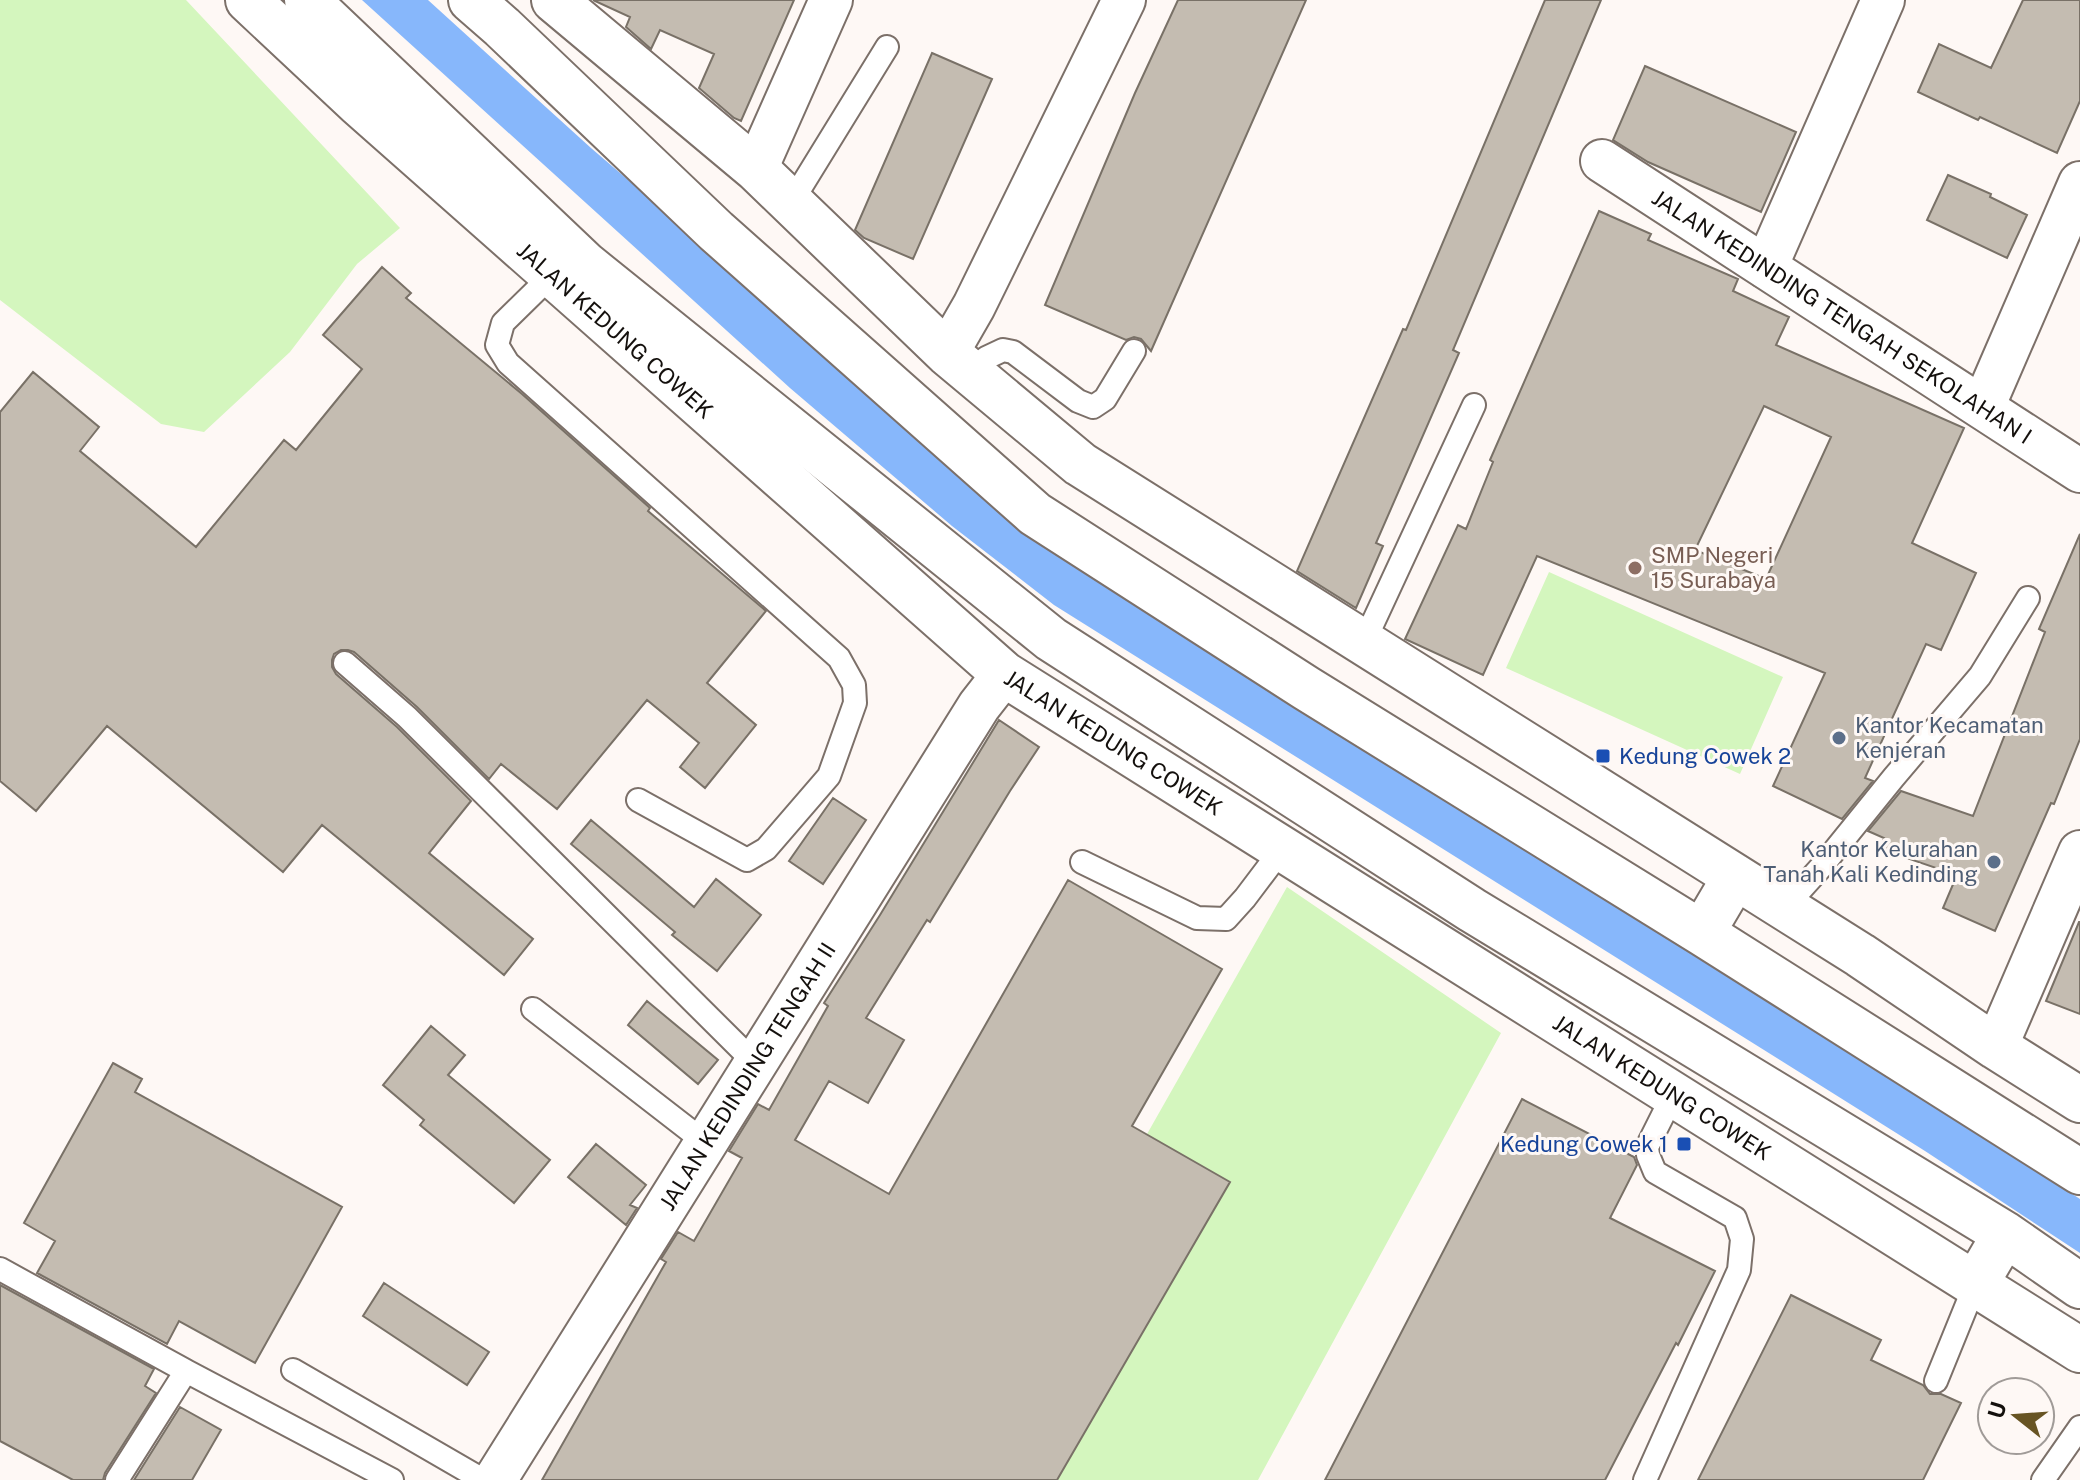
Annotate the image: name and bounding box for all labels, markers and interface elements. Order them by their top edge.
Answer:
street label: JALAN KEDINDING TENGAH SEKOLAHAN I [1647,184,2037,449]
street label: JALAN KEDUNG COWEK [512,237,718,424]
place label: SMP Negeri 15 Surabaya [1651,542,1776,593]
marker: SMP Negeri 15 Surabaya [1626,559,1644,577]
street label: JALAN KEDUNG COWEK [1000,665,1227,821]
place label: Kantor Kecamatan Kenjeran [1855,712,2044,763]
marker: Kantor Kecamatan Kenjeran [1830,729,1848,747]
place label: Kedung Cowek 2 [1619,743,1791,769]
marker: Kedung Cowek 2 [1594,747,1612,765]
place label: Kantor Kelurahan Tanah Kali Kedinding [1763,836,1978,887]
marker: Kantor Kelurahan Tanah Kali Kedinding [1985,853,2003,871]
street label: JALAN KEDINDING TENGAH II [654,938,841,1215]
street label: JALAN KEDUNG COWEK [1548,1009,1776,1166]
place label: Kedung Cowek 1 [1500,1131,1668,1157]
marker: Kedung Cowek 1 [1675,1135,1693,1153]
north arrow [1976,1376,2056,1456]
text: U [1982,1399,2012,1422]

